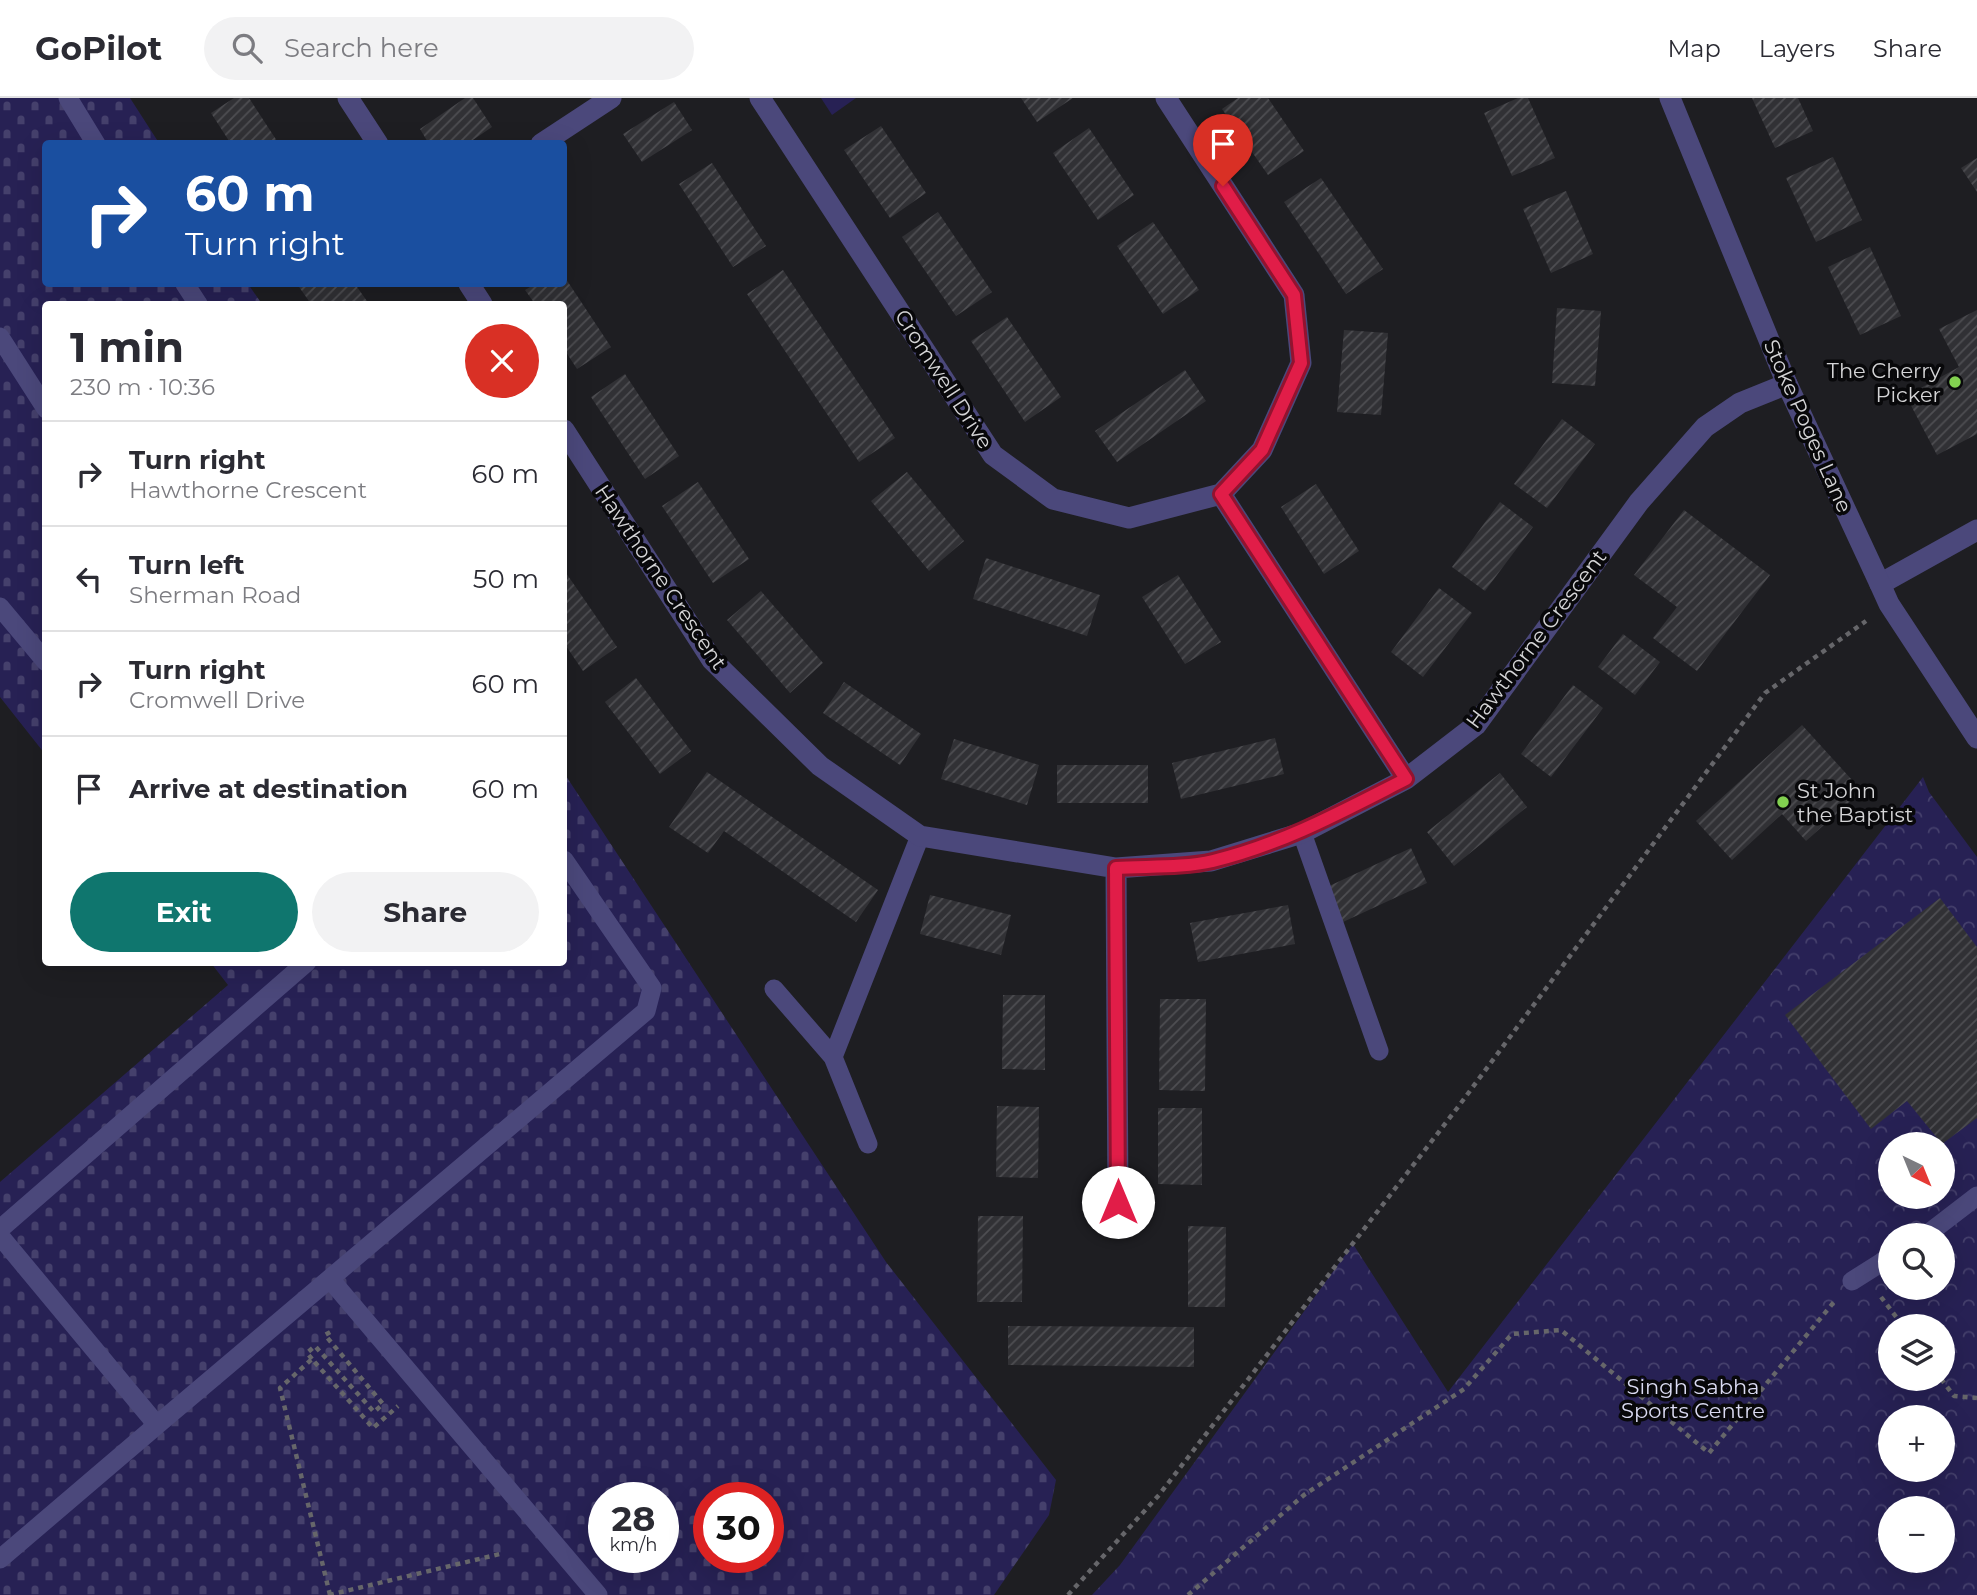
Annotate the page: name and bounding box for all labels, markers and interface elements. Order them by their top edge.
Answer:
search box [204,17,694,80]
text: GoPilot [35,28,162,68]
icon: search [228,29,266,67]
text: Search here [284,32,439,64]
text: Map [1667,34,1721,63]
text: Layers [1759,34,1835,63]
text: Share [1873,34,1942,63]
pin [1193,114,1253,186]
icon: arrive [1204,125,1242,163]
text: 60 m [185,164,315,223]
icon: right [70,168,161,259]
text: Turn right [185,224,345,263]
street label: Cromwell Drive [890,305,998,453]
text: 1 min [70,321,184,373]
button: close [465,324,539,398]
street label: Stoke Poges Lane [1759,336,1857,516]
place label: The Cherry Picker [1827,358,1942,407]
text: 230 m · 10:36 [70,373,215,401]
marker: The Cherry Picker [1947,374,1963,390]
text: Turn right [129,444,265,476]
icon: right [70,455,108,493]
text: 60 m [472,458,539,490]
text: Hawthorne Crescent [129,476,367,504]
street label: Hawthorne Crescent [590,480,732,674]
street label: Hawthorne Crescent [1461,545,1611,733]
text: Turn left [129,549,245,581]
icon: left [70,560,108,598]
text: 50 m [473,563,539,595]
text: Sherman Road [129,581,301,609]
text: Turn right [129,654,265,686]
icon: right [70,665,108,703]
text: 60 m [472,668,539,700]
text: Cromwell Drive [129,686,305,714]
icon: arrive [70,770,108,808]
text: Arrive at destination [129,773,408,805]
text: 60 m [472,773,539,805]
place label: St John the Baptist [1797,778,1913,827]
marker: St John the Baptist [1775,794,1791,810]
button: Exit [70,872,298,952]
button: Share [312,872,539,952]
north arrow [1878,1132,1955,1209]
map controls [1878,1132,1955,1573]
position arrow [1081,1165,1155,1239]
button: search [1878,1223,1955,1300]
button: layers [1878,1314,1955,1391]
park label: Singh Sabha Sports Centre [1621,1374,1765,1423]
button: + [1878,1405,1955,1482]
speed limit sign: 30 [693,1482,784,1573]
button: − [1878,1496,1955,1573]
text: 28 [612,1497,655,1540]
text: km/h [609,1534,658,1556]

